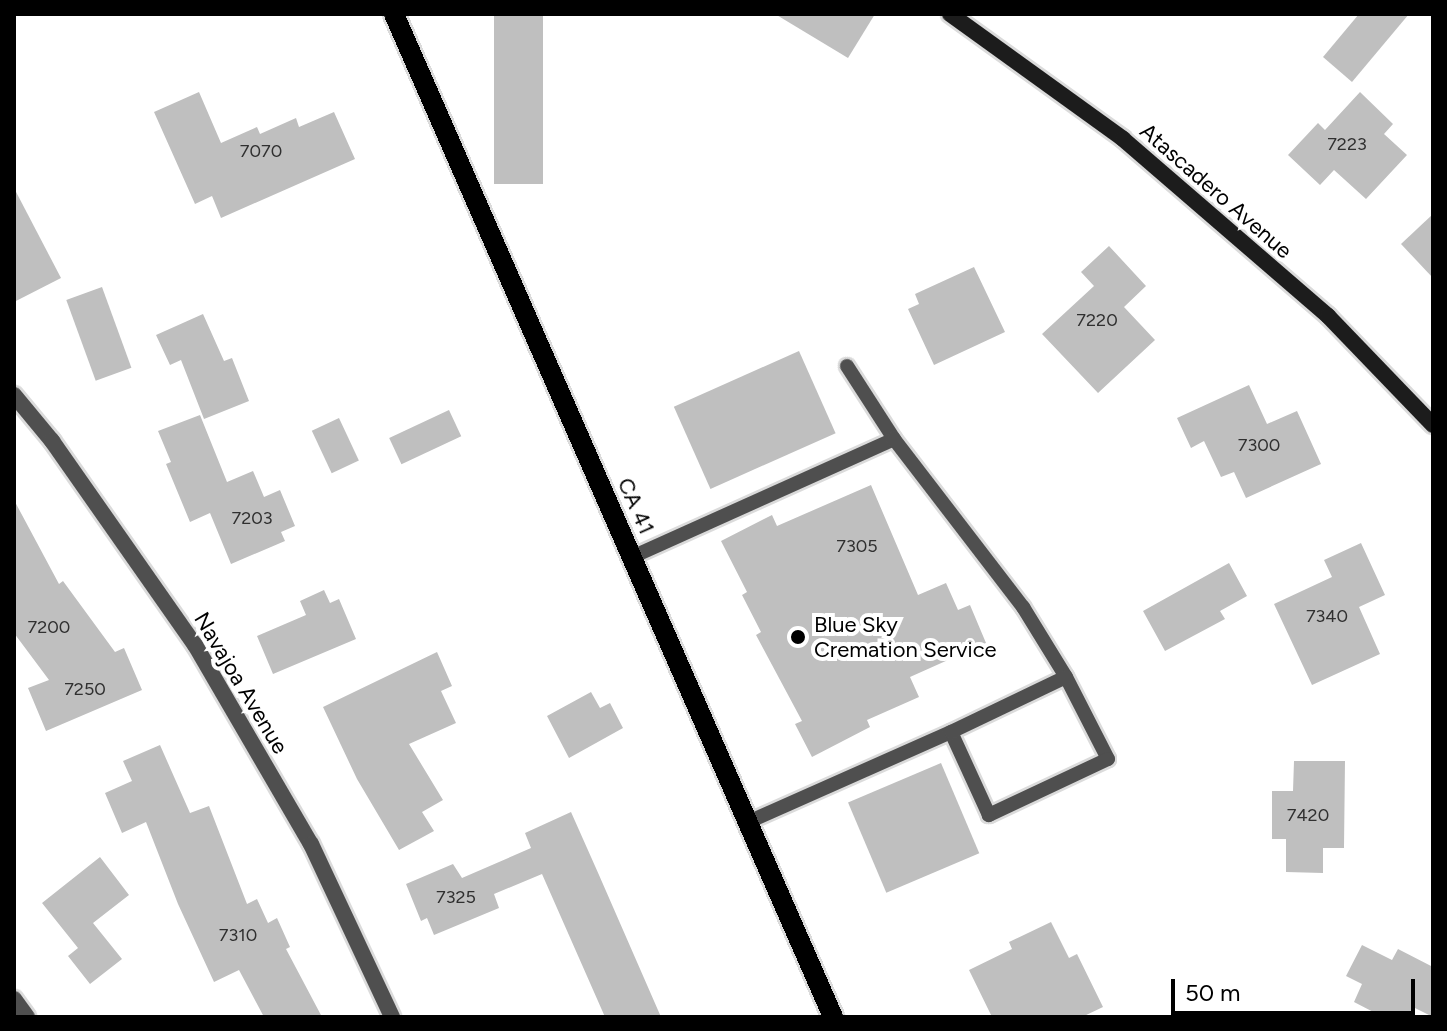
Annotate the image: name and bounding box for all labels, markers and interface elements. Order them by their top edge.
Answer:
street label: Atascadero Avenue [1135,118,1297,264]
house number: 7223 [1327,133,1367,155]
house number: 7070 [240,140,282,162]
house number: 7220 [1076,309,1118,331]
house number: 7300 [1238,434,1280,456]
street label: CA 41 [612,474,660,538]
house number: 7203 [231,507,273,529]
house number: 7305 [836,535,878,557]
house number: 7340 [1306,605,1348,627]
street label: Navajoa Avenue [188,608,294,758]
place label: Blue Sky Cremation Service [814,611,997,662]
house number: 7200 [28,616,70,638]
marker: Blue Sky Cremation Service [789,628,807,646]
house number: 7250 [64,678,106,700]
house number: 7420 [1287,804,1329,826]
house number: 7325 [436,886,476,908]
house number: 7310 [219,924,257,946]
scale bar [1175,963,1419,1013]
text: 50 m [1185,978,1241,1007]

